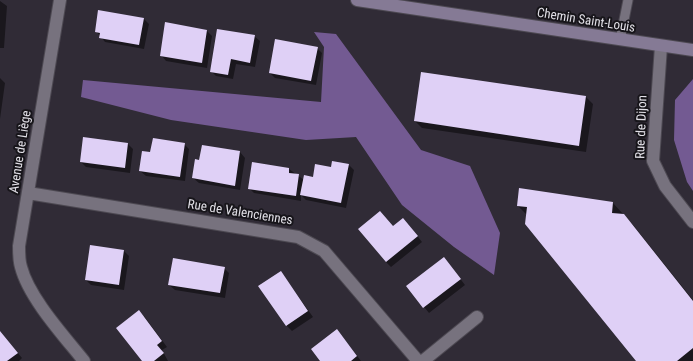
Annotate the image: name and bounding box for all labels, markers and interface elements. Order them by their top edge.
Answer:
street label: Chemin Saint-Louis [536,6,636,36]
street label: Rue de Dijon [633,95,651,159]
street label: Avenue de Liège [7,109,35,195]
street label: Rue de Valenciennes [186,197,294,229]

